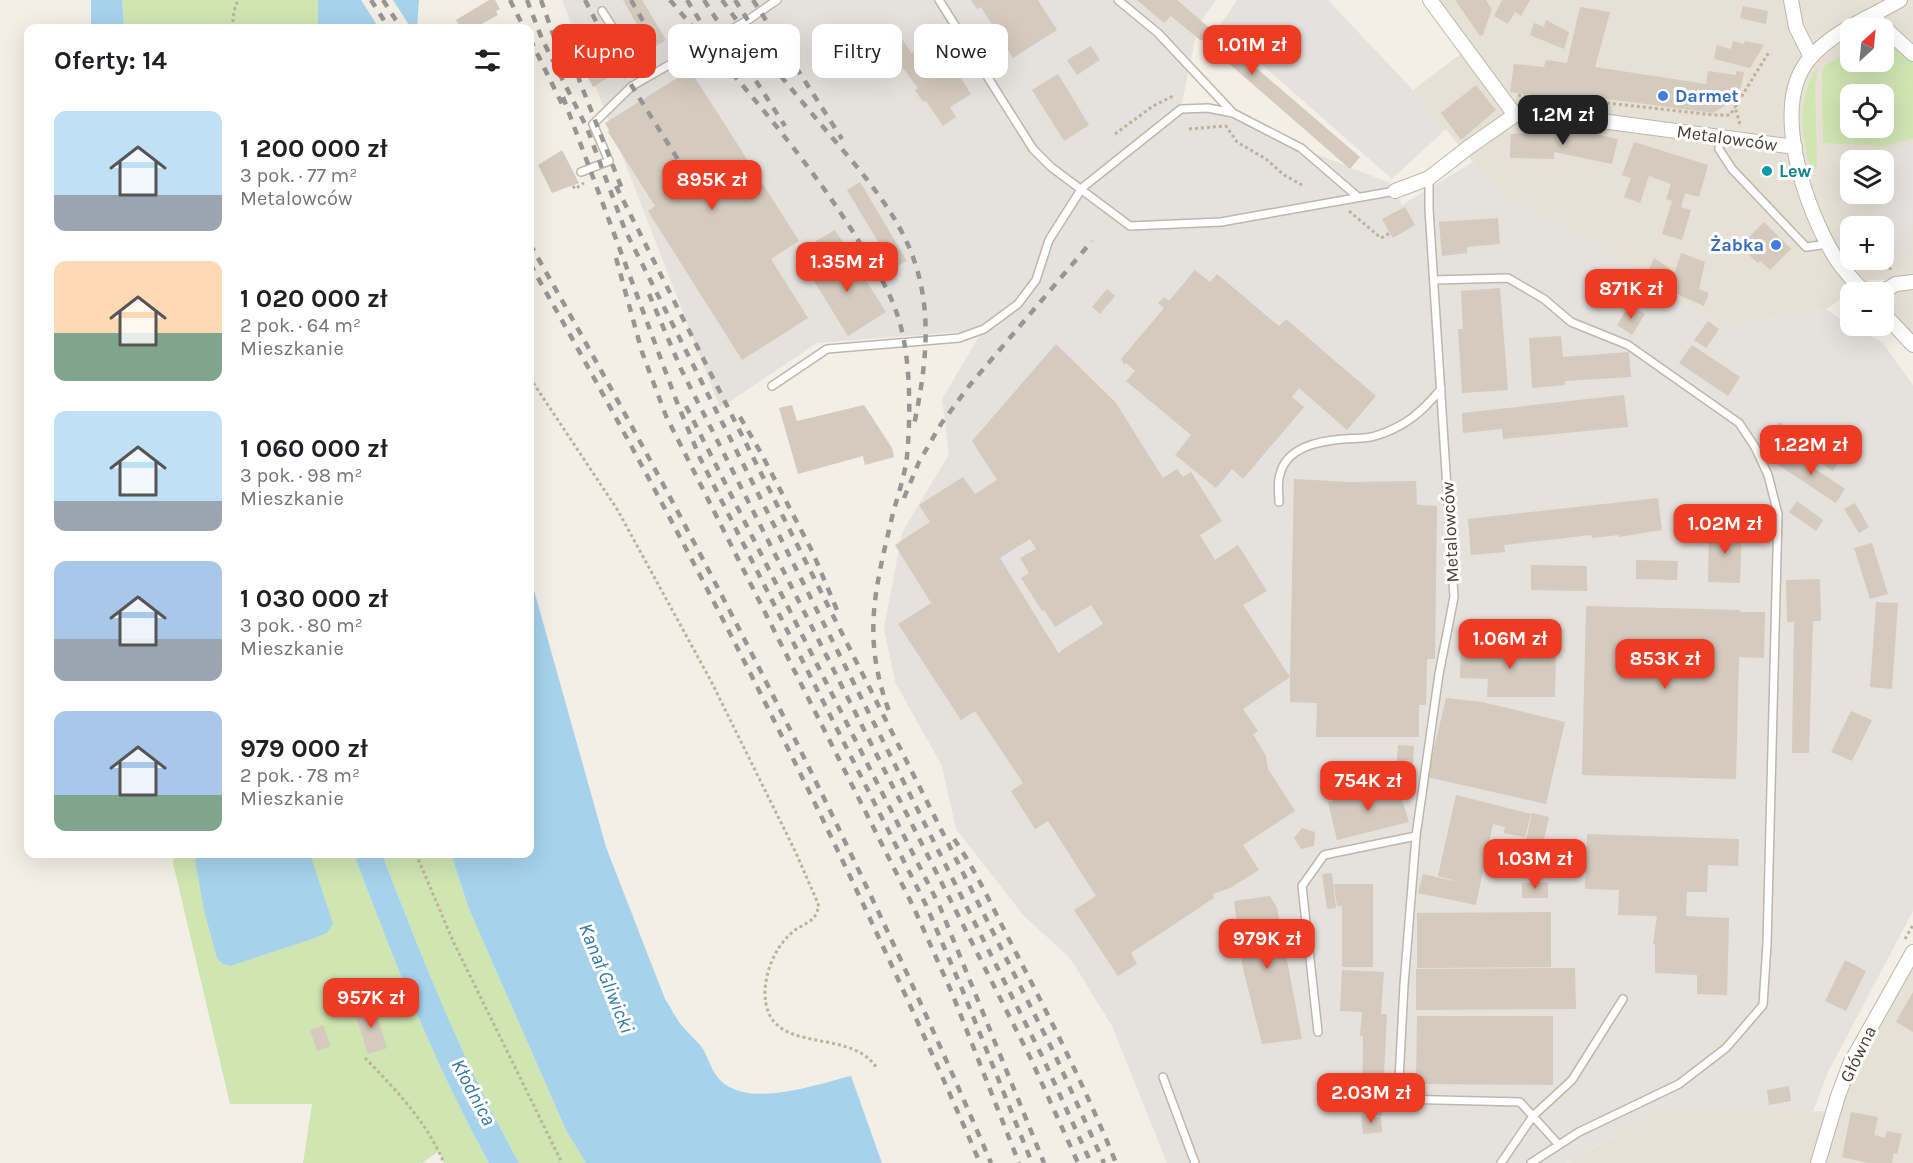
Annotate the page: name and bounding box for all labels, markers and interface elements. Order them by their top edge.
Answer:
north arrow [1840,18,1894,72]
map controls [1840,18,1894,336]
chip: Kupno [552,24,656,78]
chip: Wynajem [668,24,800,78]
chip: Filtry [812,24,902,78]
chip: Nowe [914,24,1008,78]
pin: 1.01M zł [1190,25,1314,76]
text: 1.01M zł [1217,33,1287,56]
icon: filters [471,44,504,77]
text: Oferty: 14 [54,45,167,76]
button: locate [1840,84,1894,138]
place label: Darmet [1675,85,1739,107]
marker: Darmet [1656,89,1670,103]
pin: 1.2M zł [1508,95,1618,146]
text: 1.2M zł [1532,103,1594,126]
street label: Metalowców [1675,120,1779,156]
text: 1 200 000 zł [240,133,388,164]
icon: home [102,135,174,207]
button: layers [1840,150,1894,204]
pin: 895K zł [657,160,767,211]
place label: Lew [1779,160,1811,182]
text: 3 pok. · 77 m² [240,164,357,187]
marker: Lew [1760,164,1774,178]
text: 895K zł [677,168,747,191]
text: Metalowców [240,187,353,210]
button: + [1840,216,1894,270]
place label: Żabka [1710,234,1764,256]
marker: Żabka [1769,238,1783,252]
pin: 1.35M zł [785,242,909,293]
text: 1.35M zł [810,250,884,273]
pin: 871K zł [1576,269,1686,320]
text: 871K zł [1599,277,1663,300]
button: − [1840,282,1894,336]
text: 1 020 000 zł [240,283,388,314]
icon: home [102,285,174,357]
text: 2 pok. · 64 m² [240,314,361,337]
text: Mieszkanie [240,337,344,360]
pin: 1.22M zł [1749,425,1873,476]
text: 1 060 000 zł [240,433,388,464]
text: 1.22M zł [1774,433,1848,456]
icon: home [102,435,174,507]
text: 3 pok. · 98 m² [240,464,362,487]
street label: Metalowców [1436,481,1464,583]
text: Mieszkanie [240,487,344,510]
pin: 1.02M zł [1663,504,1787,555]
text: 1.02M zł [1688,512,1762,535]
text: 1 030 000 zł [240,583,388,614]
icon: home [102,585,174,657]
text: 3 pok. · 80 m² [240,614,363,637]
pin: 1.06M zł [1448,619,1572,670]
text: 1.06M zł [1473,627,1547,650]
text: Mieszkanie [240,637,344,660]
pin: 853K zł [1610,639,1720,690]
text: 853K zł [1629,647,1701,670]
text: 979 000 zł [240,733,368,764]
icon: home [102,735,174,807]
pin: 754K zł [1313,761,1423,812]
text: 2 pok. · 78 m² [240,764,360,787]
text: 754K zł [1334,769,1402,792]
text: Mieszkanie [240,787,344,810]
pin: 1.03M zł [1473,839,1597,890]
text: 1.03M zł [1497,847,1573,870]
pin: 979K zł [1212,919,1322,970]
water label: Kanał Gliwicki [574,920,639,1037]
text: 979K zł [1233,927,1301,950]
pin: 957K zł [316,978,426,1029]
text: 957K zł [337,986,405,1009]
street label: Główna [1835,1022,1881,1086]
water label: Kłodnica [446,1055,501,1129]
pin: 2.03M zł [1309,1073,1433,1124]
text: 2.03M zł [1331,1081,1411,1104]

